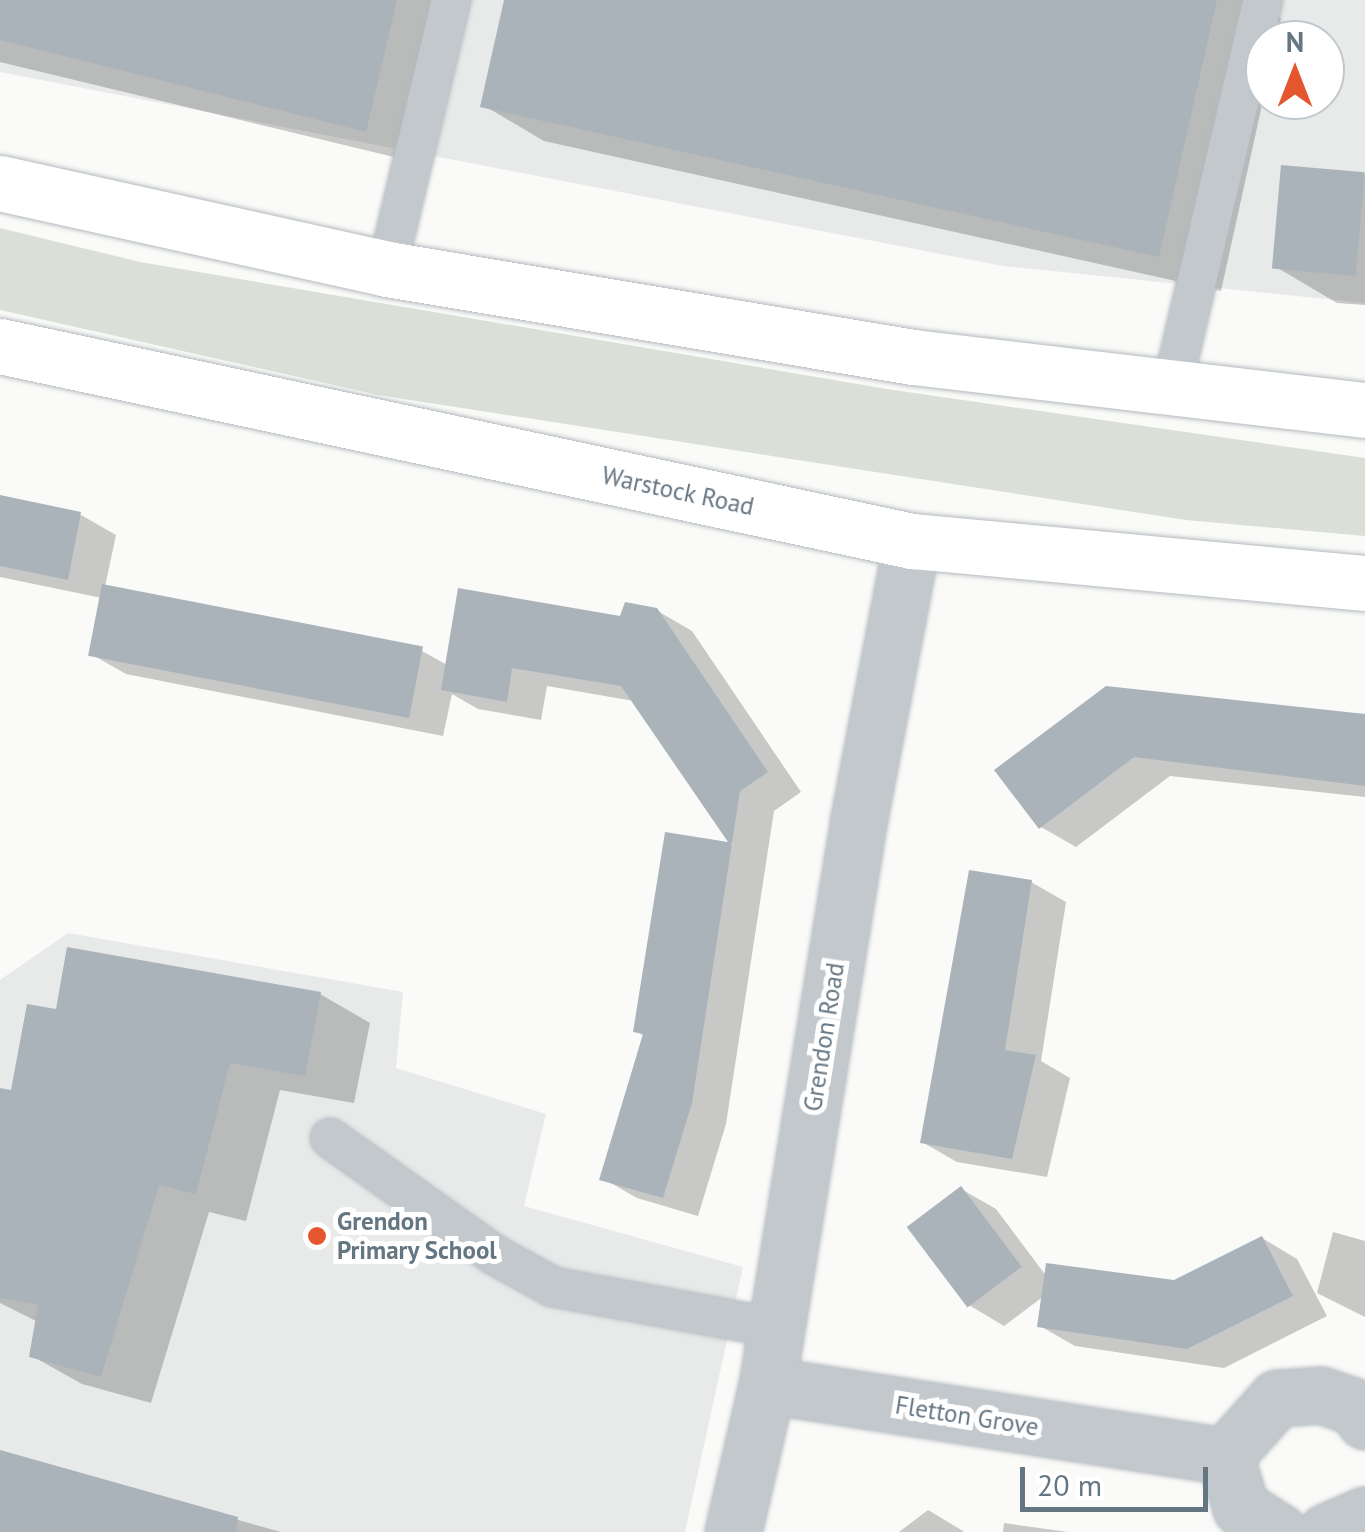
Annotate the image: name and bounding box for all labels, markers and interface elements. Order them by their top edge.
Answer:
north arrow [1245,20,1345,120]
text: N [1286,23,1304,60]
street label: Warstock Road [599,460,757,522]
street label: Grendon Road [797,960,851,1114]
place label: Grendon Primary School [337,1207,498,1266]
marker: Grendon Primary School [306,1225,328,1247]
street label: Fletton Grove [893,1390,1041,1442]
scale bar [1025,1447,1212,1509]
text: 20 m [1037,1465,1102,1504]

